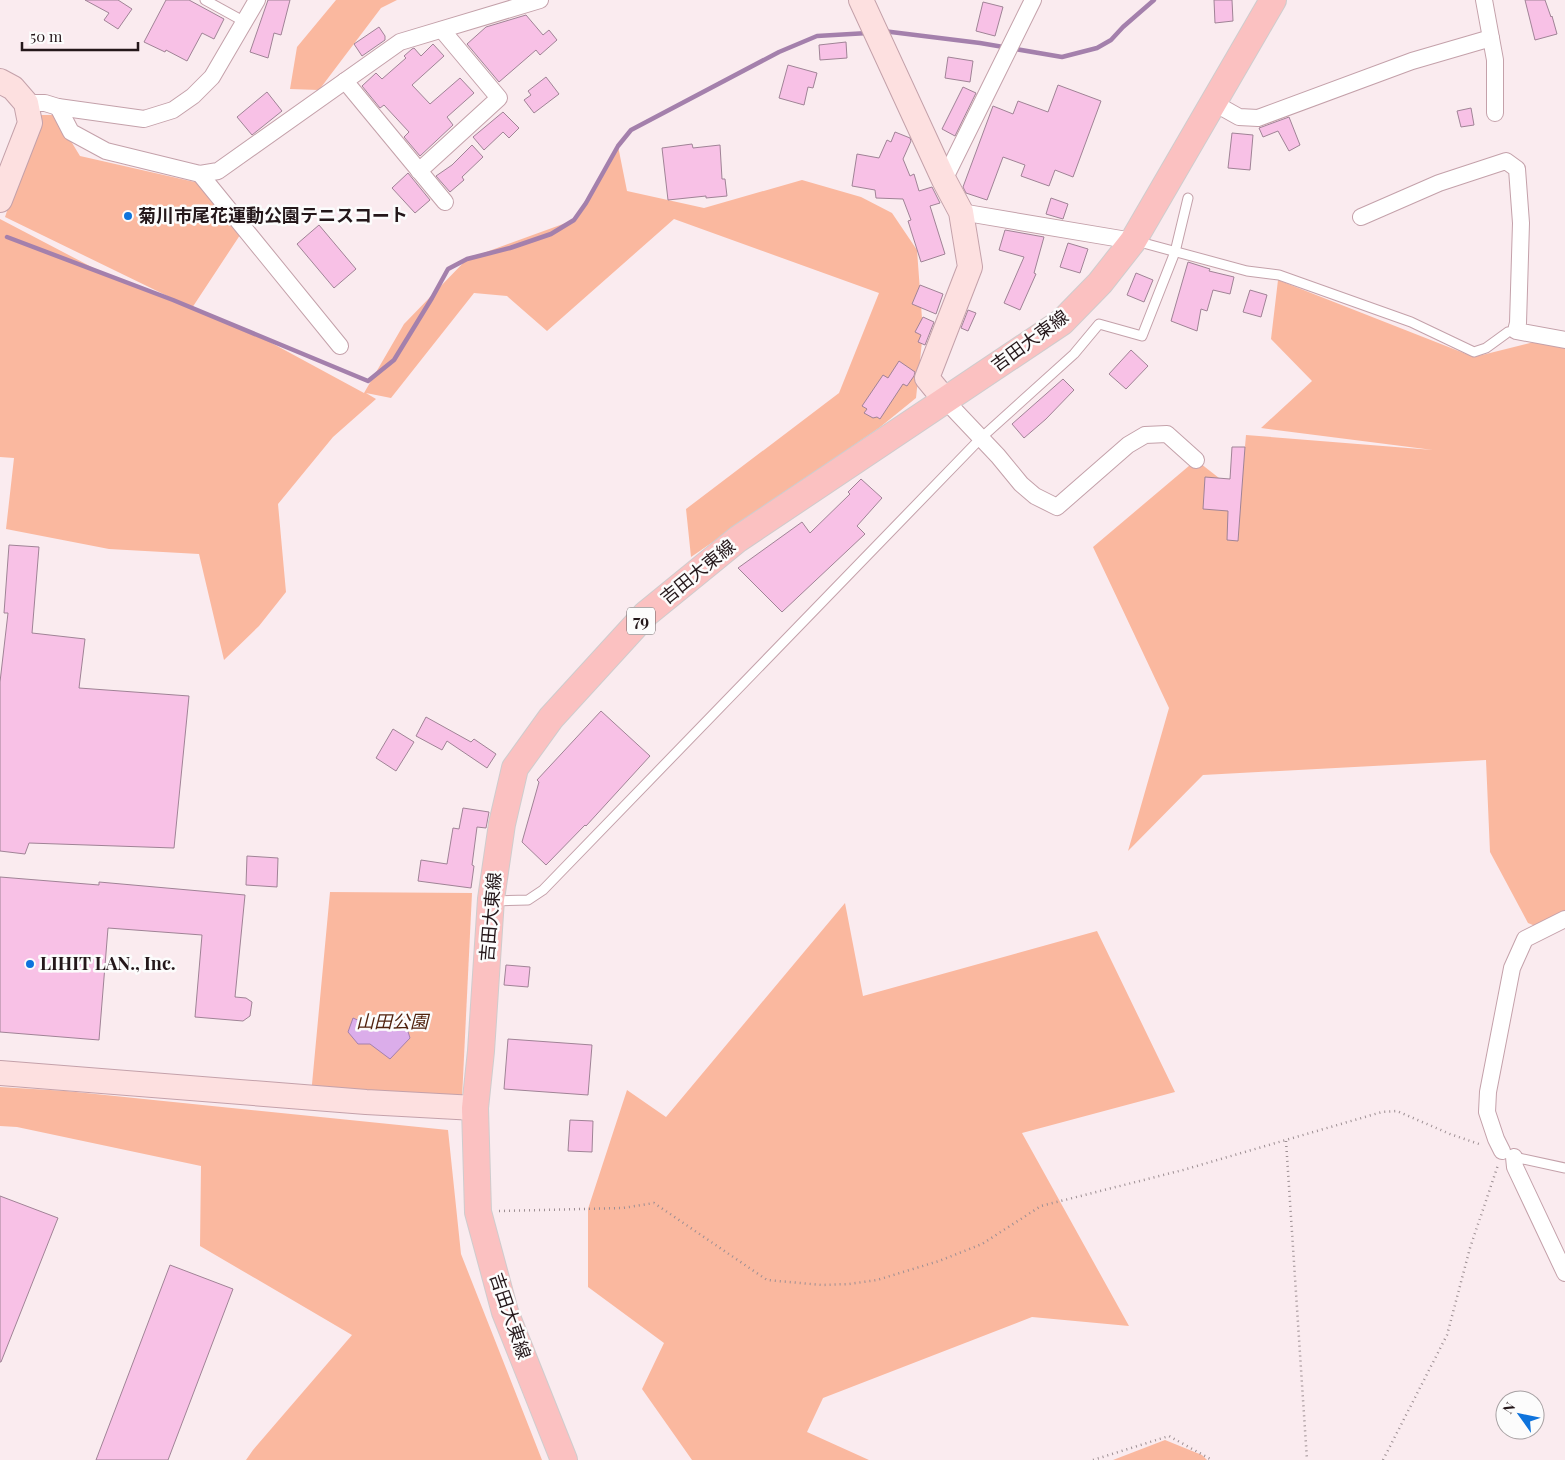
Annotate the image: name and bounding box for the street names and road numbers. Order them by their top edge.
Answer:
street label: 吉田大東線 [986,304,1073,376]
street label: 吉田大東線 [655,534,740,609]
road number: 79 [627,608,655,634]
street label: 吉田大東線 [474,871,506,963]
street label: 吉田大東線 [485,1269,537,1362]

